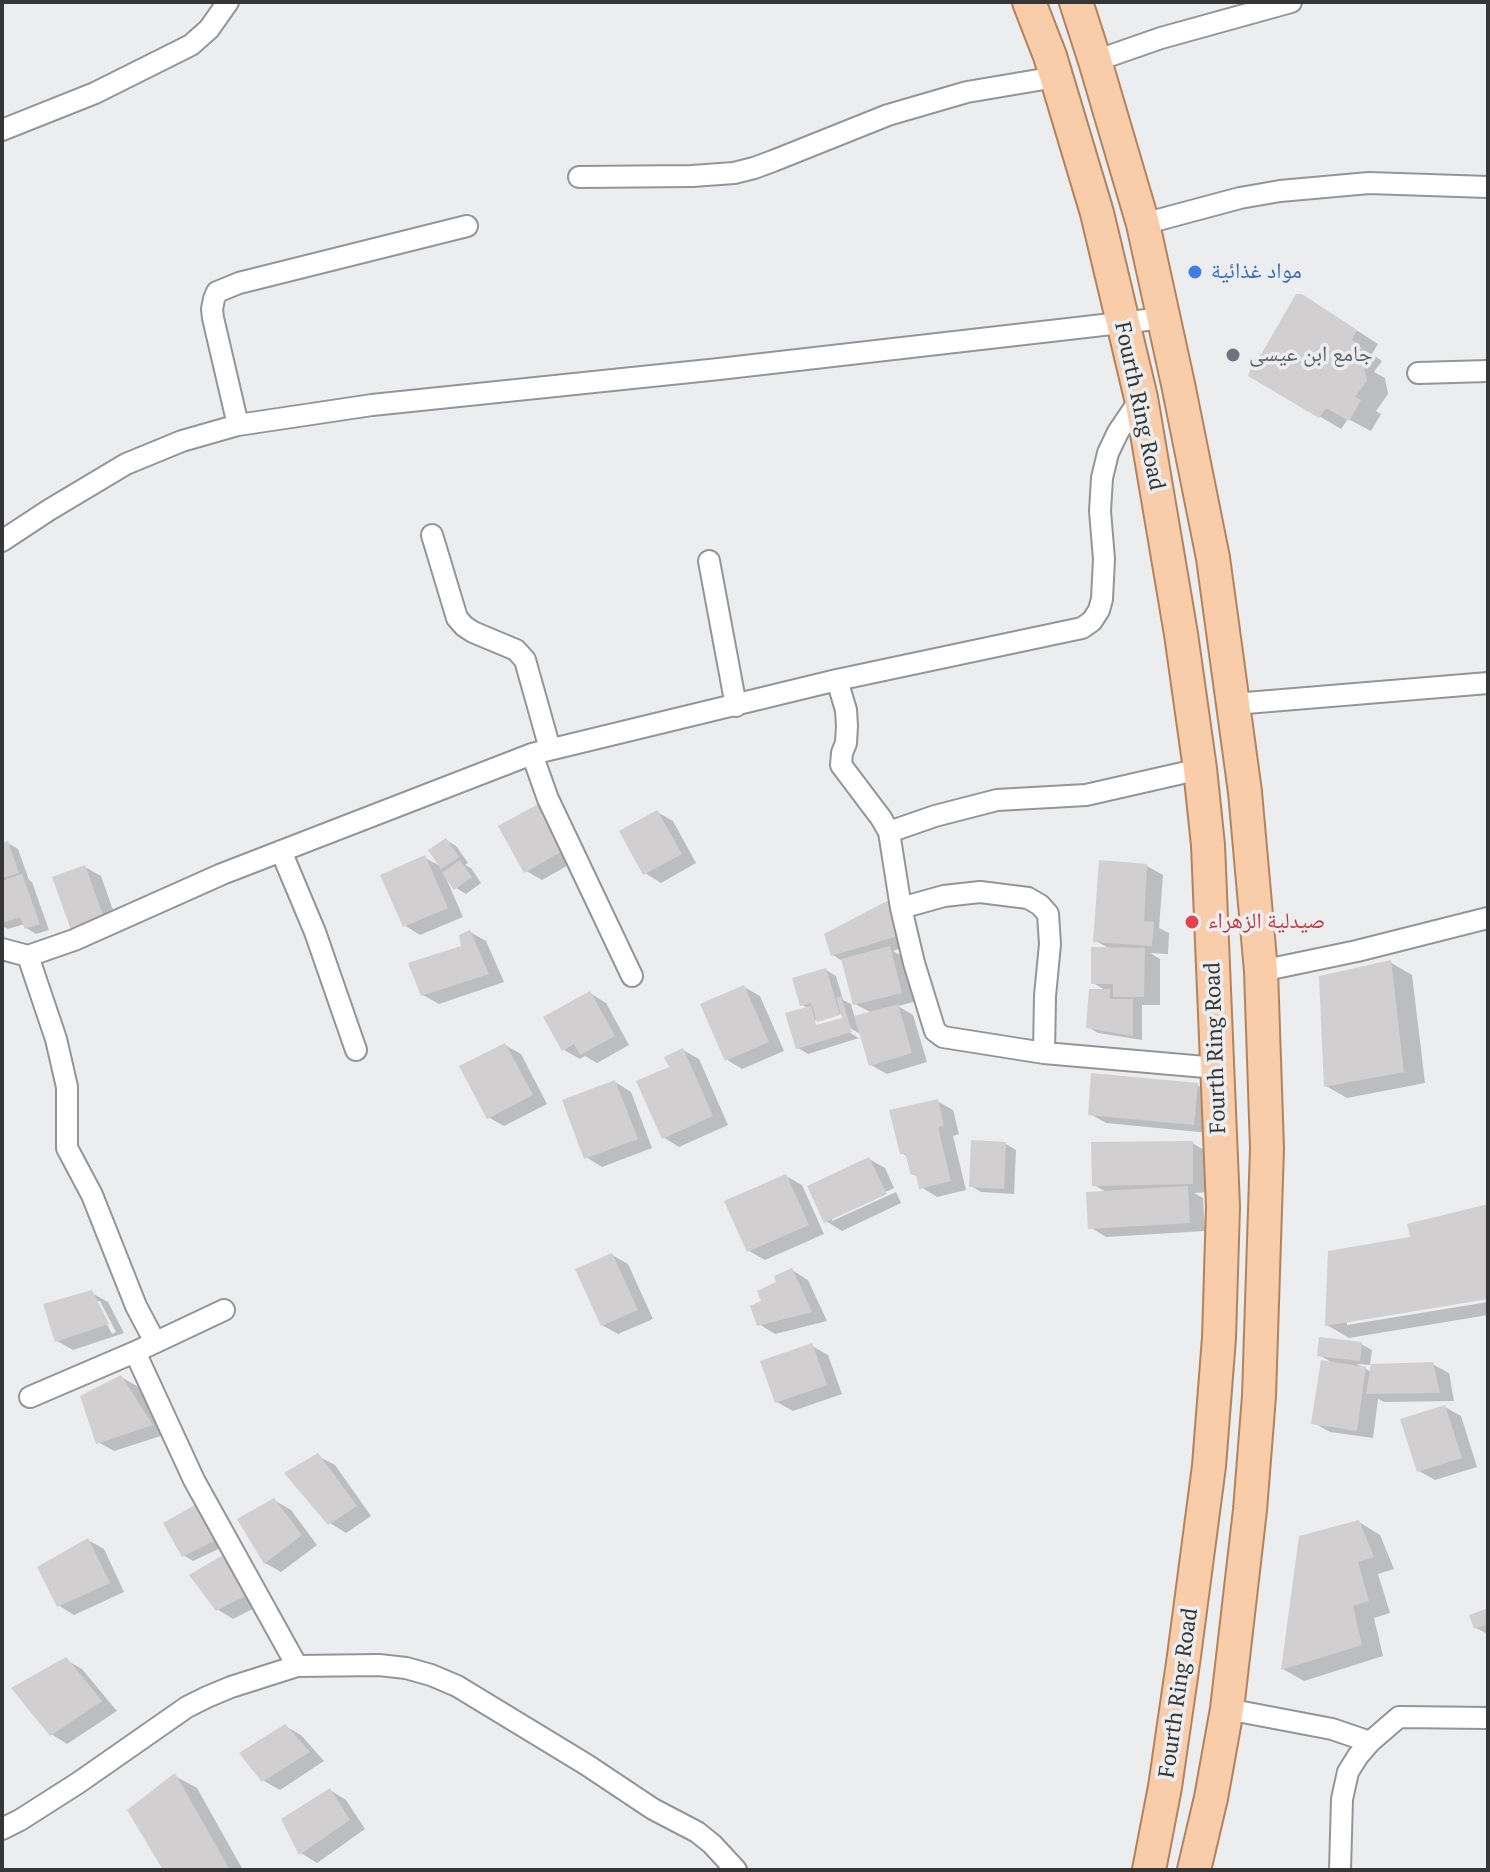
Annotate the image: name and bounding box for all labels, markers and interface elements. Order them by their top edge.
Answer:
place label: مواد غذائية [1211,259,1302,285]
marker: مواد غذائية [1186,263,1204,281]
street label: Fourth Ring Road [1108,319,1170,493]
place label: جامع ابن عيسى [1249,342,1373,368]
marker: جامع ابن عيسى [1224,346,1242,364]
place label: صيدلية الزهراء [1208,909,1325,935]
marker: صيدلية الزهراء [1183,913,1201,931]
street label: Fourth Ring Road [1200,962,1232,1134]
street label: Fourth Ring Road [1154,1606,1204,1780]

